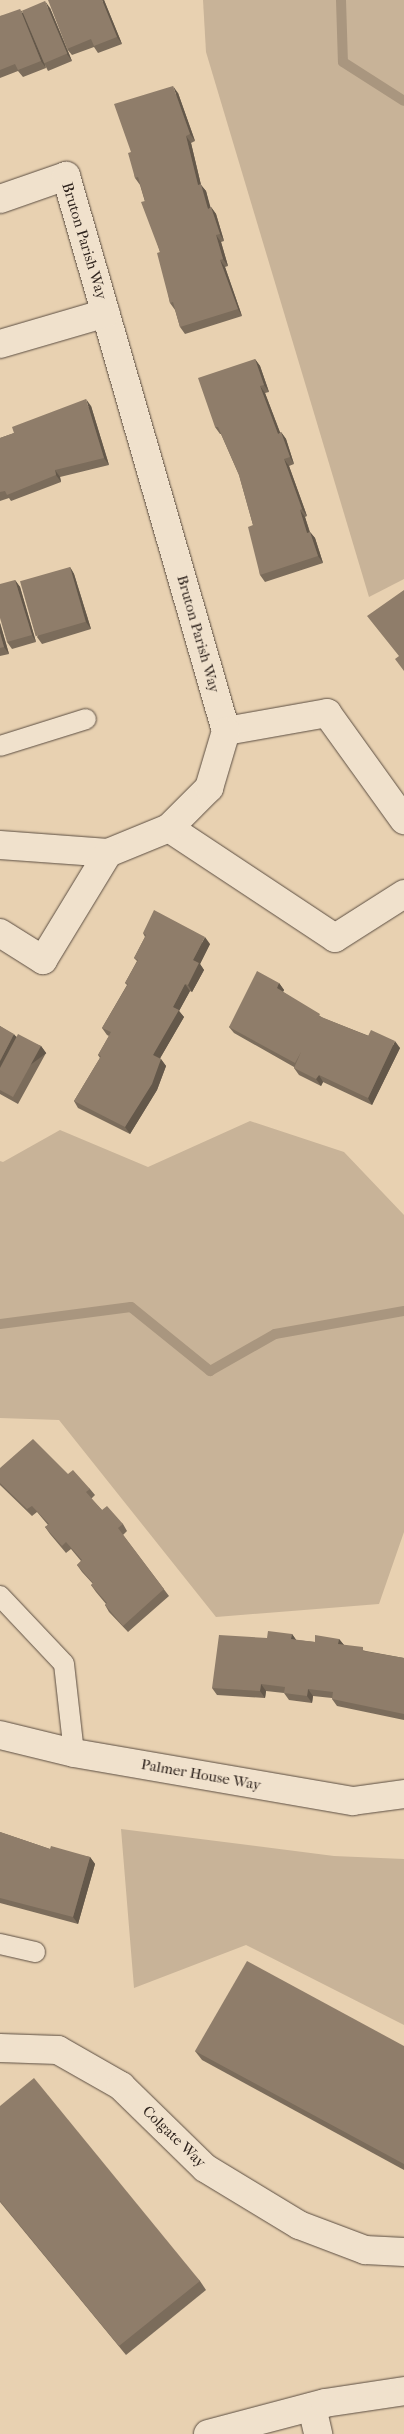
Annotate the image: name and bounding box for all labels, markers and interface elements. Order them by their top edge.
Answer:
street label: Bruton Parish Way [58,180,110,302]
street label: Bruton Parish Way [173,573,223,695]
street label: Palmer House Way [140,1756,262,1794]
street label: Colgate Way [139,2102,209,2172]

